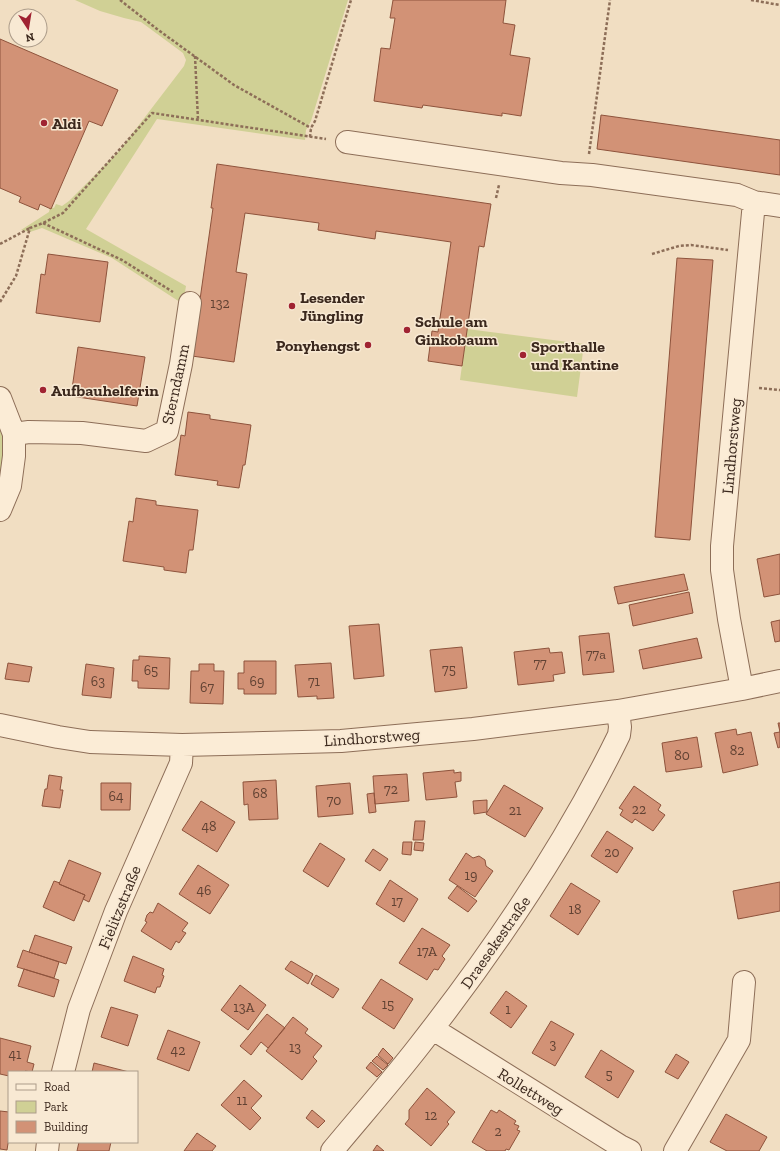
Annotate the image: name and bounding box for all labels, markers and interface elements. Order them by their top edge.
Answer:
north arrow [8,8,48,48]
text: N [24,30,35,45]
place label: Aldi [52,114,82,133]
marker: Aldi [39,118,49,128]
place label: Lesender Jüngling [300,288,365,325]
house number: 132 [210,295,230,312]
marker: Lesender Jüngling [287,301,297,311]
place label: Schule am Ginkobaum [415,312,498,349]
marker: Schule am Ginkobaum [402,325,412,335]
place label: Ponyhengst [276,336,361,355]
place label: Sporthalle und Kantine [531,337,619,374]
marker: Ponyhengst [363,340,373,350]
street label: Sterndamm [158,342,193,426]
marker: Sporthalle und Kantine [518,350,528,360]
place label: Aufbauhelferin [51,381,159,400]
marker: Aufbauhelferin [38,385,48,395]
street label: Lindhorstweg [718,397,745,495]
house number: 77a [586,646,606,663]
house number: 77 [533,655,547,672]
house number: 75 [442,661,456,678]
house number: 65 [144,662,158,679]
house number: 63 [91,673,105,690]
house number: 69 [250,673,264,690]
house number: 71 [308,673,321,690]
house number: 67 [200,679,214,696]
street label: Lindhorstweg [323,725,421,750]
house number: 82 [730,742,744,759]
house number: 80 [674,747,690,764]
house number: 72 [384,781,398,798]
house number: 68 [253,785,267,802]
house number: 64 [109,788,124,805]
house number: 70 [327,792,341,809]
house number: 22 [632,801,646,818]
house number: 21 [509,802,522,819]
house number: 48 [201,818,217,835]
house number: 20 [604,844,620,861]
street label: Fielitzstraße [94,863,145,952]
house number: 19 [465,867,477,884]
house number: 46 [197,882,211,899]
street label: Draesekestraße [456,892,534,992]
house number: 17 [391,893,403,910]
house number: 18 [569,901,581,918]
house number: 17A [417,943,438,960]
house number: 15 [382,996,394,1013]
house number: 13A [233,999,256,1016]
house number: 1 [505,1001,511,1018]
house number: 3 [550,1036,557,1053]
house number: 13 [289,1039,301,1056]
house number: 42 [171,1042,185,1059]
house number: 41 [9,1046,22,1063]
street label: Rollettweg [494,1064,567,1119]
house number: 5 [605,1066,613,1083]
legend [8,1071,138,1143]
text: Road [44,1080,70,1094]
house number: 11 [237,1092,248,1109]
text: Park [44,1100,69,1114]
house number: 12 [425,1107,437,1124]
text: Building [44,1120,88,1134]
house number: 2 [494,1123,502,1140]

